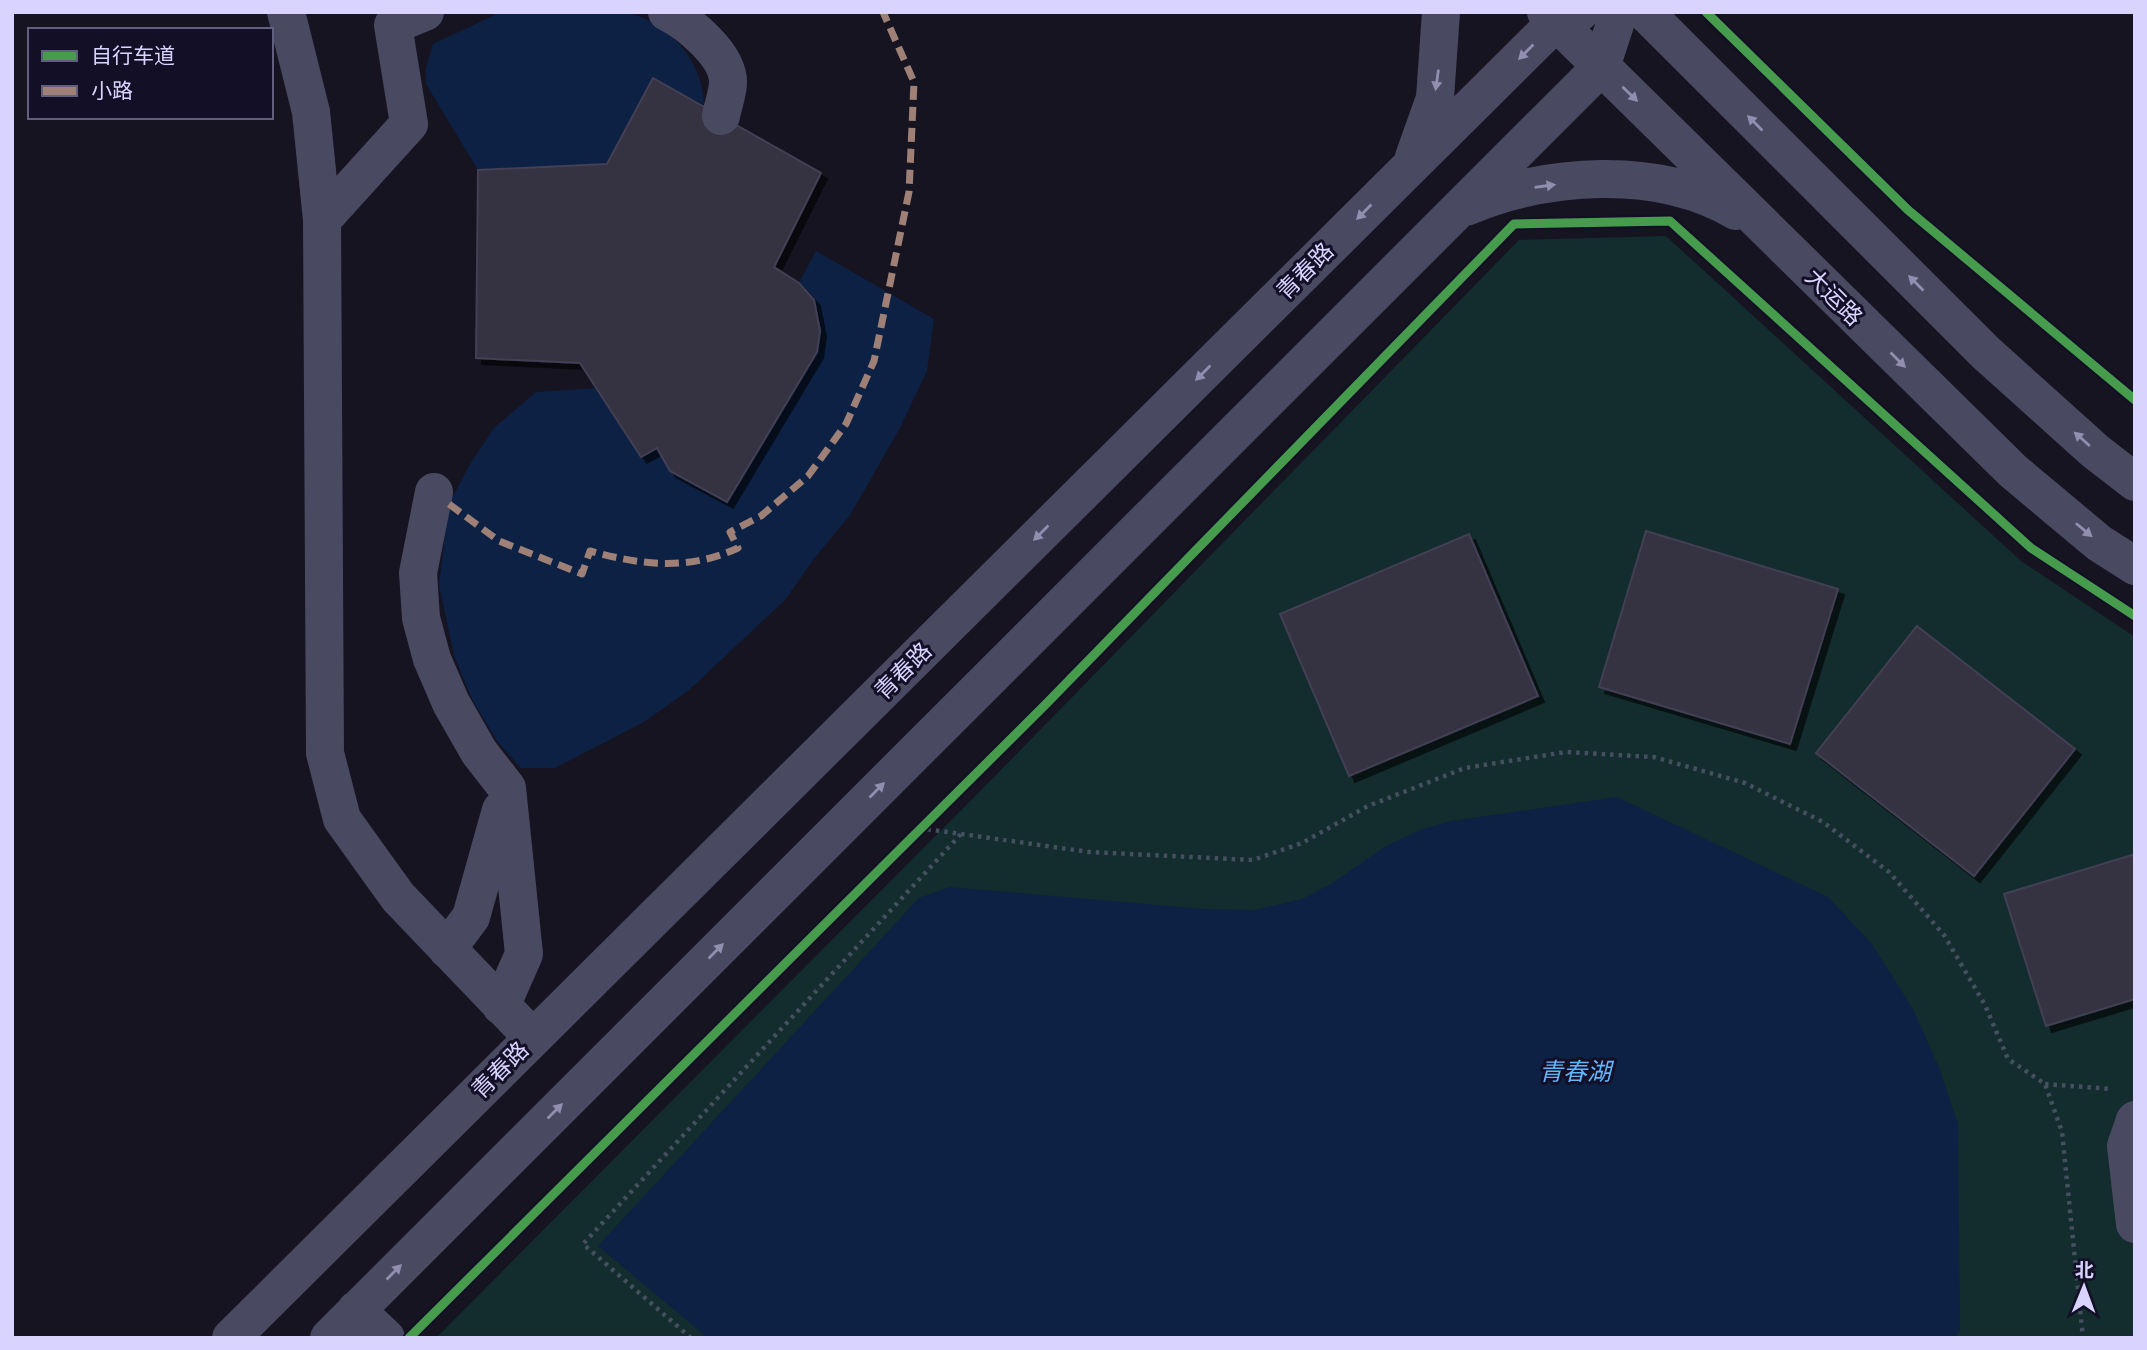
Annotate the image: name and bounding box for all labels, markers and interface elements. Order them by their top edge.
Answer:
legend [28,28,273,119]
text: 自行车道 [91,43,175,68]
one-way arrow [1518,44,1535,60]
one-way arrow [1432,69,1443,91]
text: 小路 [91,78,133,103]
one-way arrow [1621,86,1638,103]
one-way arrow [1747,114,1764,131]
one-way arrow [1534,180,1556,191]
one-way arrow [1356,204,1373,221]
street label: 青春路 [1271,237,1339,305]
street label: 大运路 [1800,263,1868,331]
one-way arrow [1908,276,1925,292]
one-way arrow [1889,351,1906,367]
one-way arrow [1194,364,1211,381]
one-way arrow [2073,431,2091,447]
one-way arrow [2075,522,2092,537]
one-way arrow [1034,524,1050,541]
street label: 青春路 [869,637,937,705]
one-way arrow [869,782,885,798]
one-way arrow [707,943,724,959]
street label: 青春路 [466,1036,534,1104]
water label: 青春湖 [1539,1058,1615,1086]
one-way arrow [547,1103,564,1120]
north arrow [2049,1252,2119,1322]
text: 北 [2075,1259,2094,1282]
one-way arrow [386,1264,403,1281]

